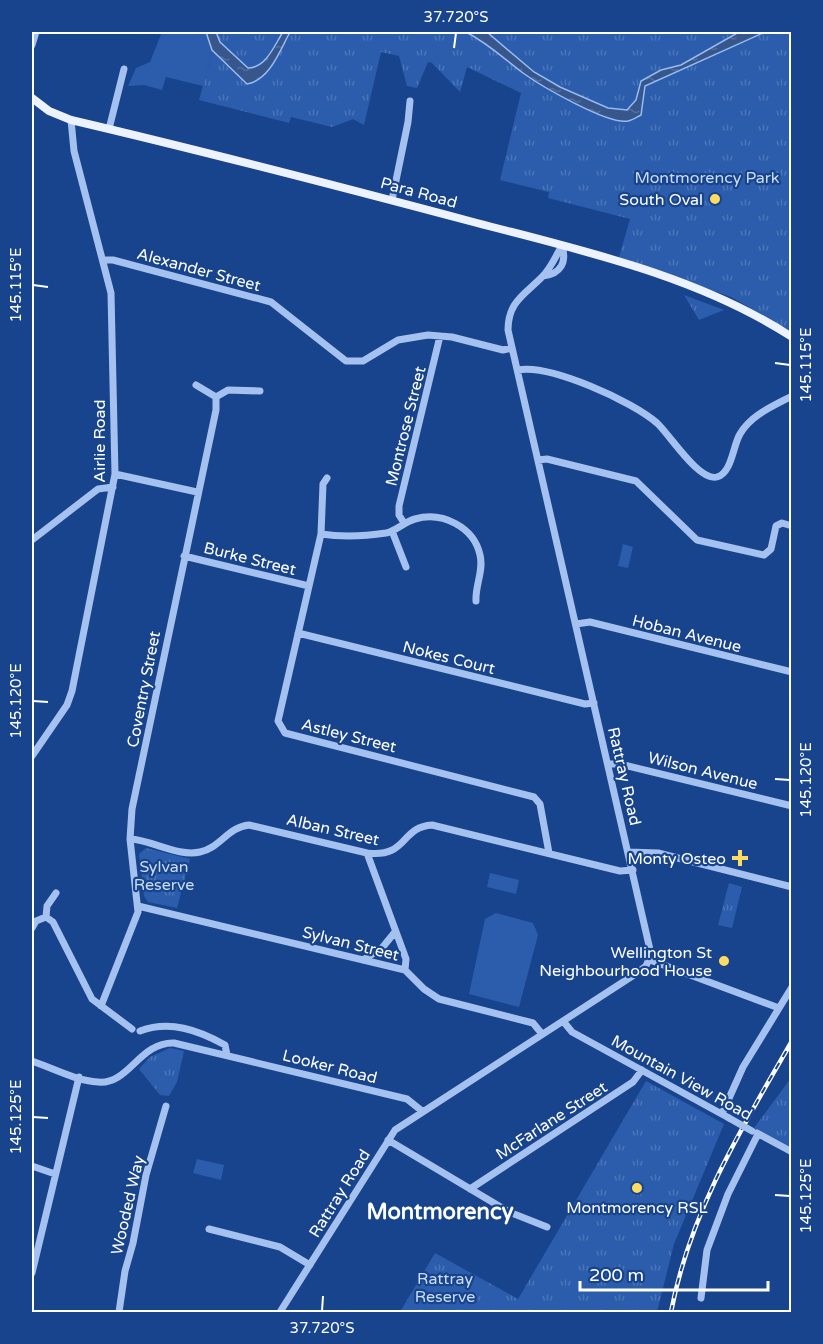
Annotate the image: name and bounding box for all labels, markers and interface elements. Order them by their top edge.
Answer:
text: 37.720°S [423,8,489,26]
park label: Montmorency Park [634,168,780,188]
street label: Para Road [378,173,459,213]
place label: South Oval [619,190,703,210]
marker: South Oval [708,192,722,206]
street label: Alexander Street [135,244,263,296]
text: 145.115°E [7,247,25,323]
text: 145.115°E [797,327,815,403]
street label: Montrose Street [381,364,431,488]
street label: Airlie Road [90,399,110,483]
street label: Burke Street [202,538,298,580]
street label: Hoban Avenue [630,611,743,657]
street label: Coventry Street [123,629,165,749]
street label: Nokes Court [401,637,497,679]
text: 145.120°E [7,663,25,739]
street label: Astley Street [299,715,398,757]
street label: Rattray Road [603,725,645,827]
text: 145.120°E [797,742,815,818]
street label: Wilson Avenue [646,748,760,794]
street label: Alban Street [284,810,381,850]
place label: Monty Osteo [627,849,726,869]
marker: Monty Osteo [731,849,749,867]
park label: Sylvan Reserve [134,857,194,895]
street label: Sylvan Street [300,922,401,966]
place label: Wellington St Neighbourhood House [539,943,712,981]
marker: Wellington St Neighbourhood House [717,954,731,968]
street label: Mountain View Road [607,1031,756,1125]
street label: Looker Road [280,1046,379,1088]
street label: McFarlane Street [492,1077,611,1164]
text: 145.125°E [7,1079,25,1155]
street label: Rattray Road [305,1146,375,1241]
street label: Wooded Way [107,1153,149,1257]
text: 145.125°E [797,1158,815,1234]
marker: Montmorency RSL [630,1181,644,1195]
place label: Montmorency RSL [566,1198,708,1218]
district label: Montmorency [367,1199,514,1225]
scale bar [580,1254,768,1292]
text: 200 m [589,1264,644,1286]
park label: Rattray Reserve [415,1269,475,1307]
text: 37.720°S [289,1319,355,1337]

